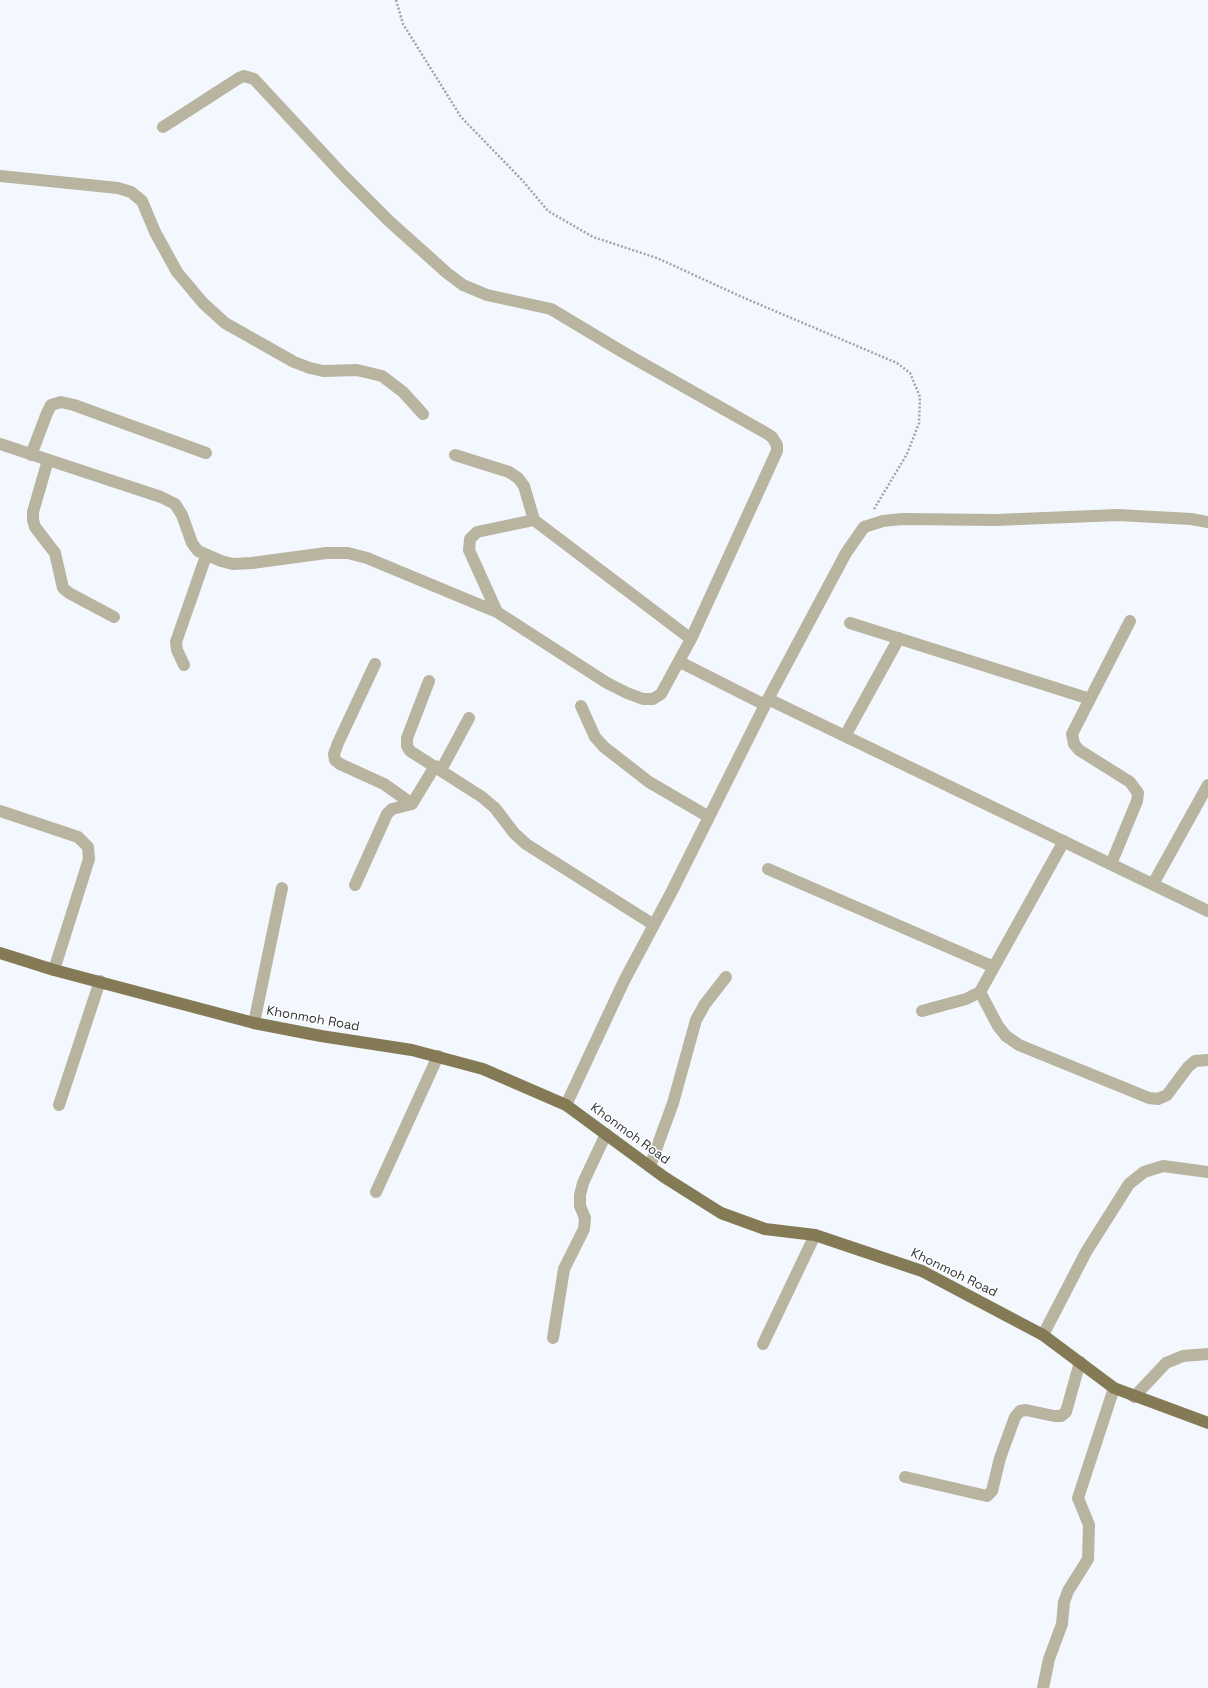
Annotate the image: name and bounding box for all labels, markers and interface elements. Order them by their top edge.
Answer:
street label: Khonmoh Road [265,1003,361,1035]
street label: Khonmoh Road [587,1100,673,1168]
street label: Khonmoh Road [908,1245,1000,1301]

